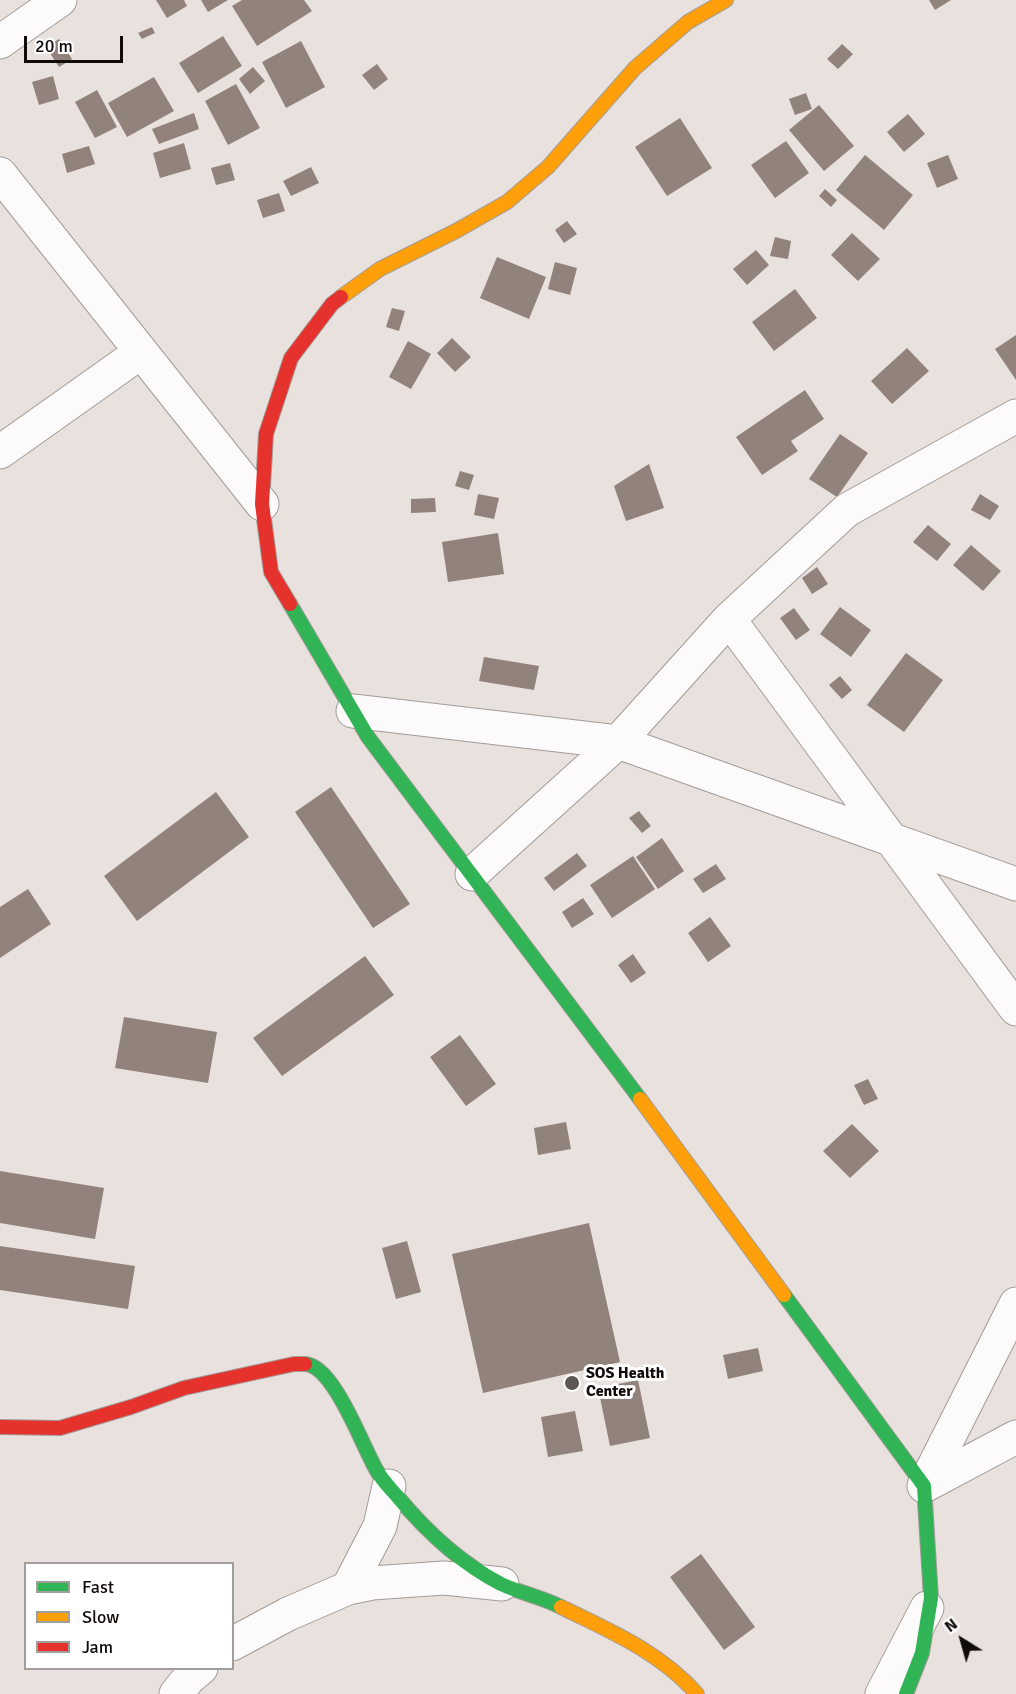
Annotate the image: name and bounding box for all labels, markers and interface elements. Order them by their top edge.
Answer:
scale bar [27,24,126,62]
text: 20 m [35,35,73,57]
place label: SOS Health Center [586,1364,664,1402]
marker: SOS Health Center [563,1374,581,1392]
legend [24,1562,234,1670]
text: Fast [82,1576,114,1598]
text: Slow [82,1606,119,1628]
north arrow [932,1610,992,1670]
text: N [941,1614,962,1637]
text: Jam [82,1636,113,1658]

